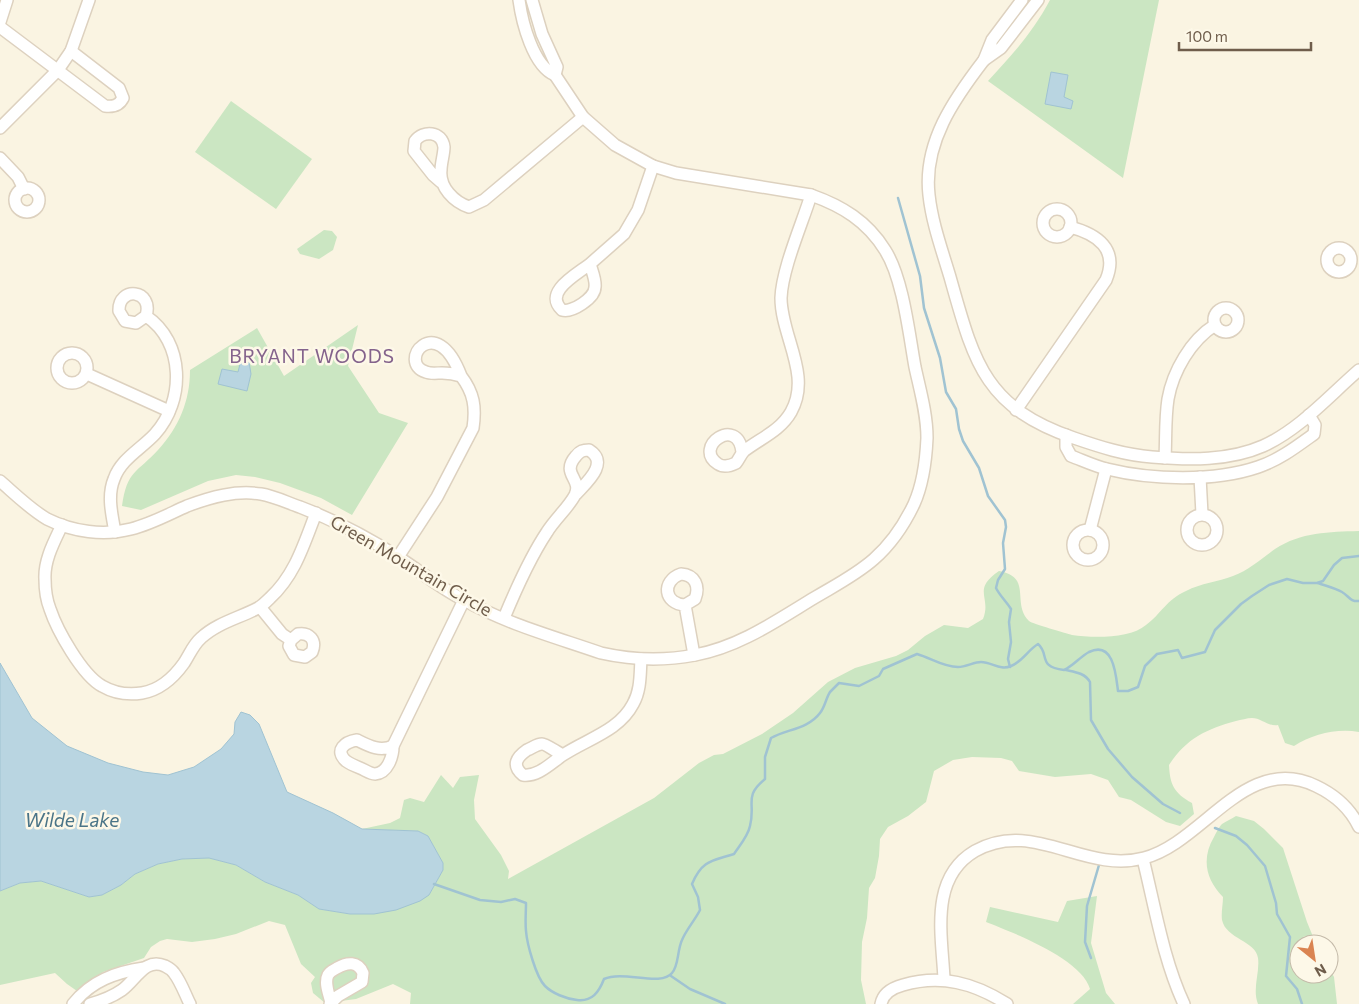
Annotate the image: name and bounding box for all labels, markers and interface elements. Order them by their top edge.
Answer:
scale bar [1179,20,1312,52]
text: 100 m [1186,27,1228,45]
district label: BRYANT WOODS [229,344,395,367]
street label: Green Mountain Circle [327,510,496,620]
water label: Wilde Lake [25,808,119,831]
north arrow [1289,934,1339,984]
text: N [1312,961,1330,981]

